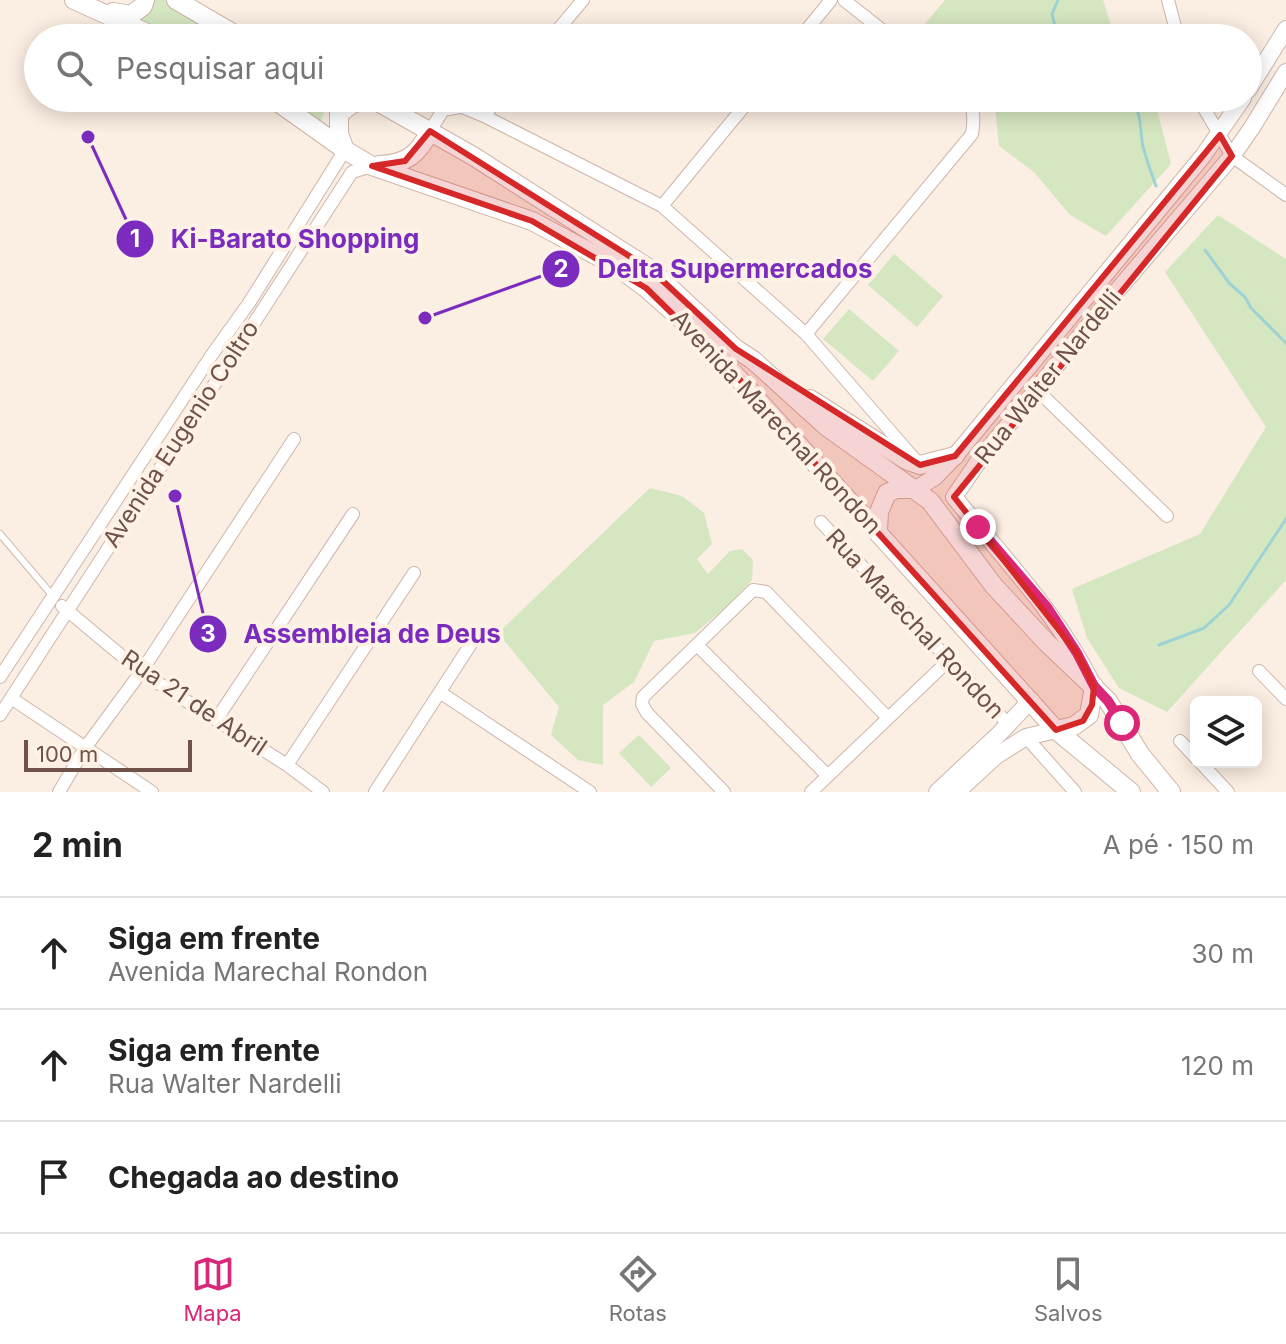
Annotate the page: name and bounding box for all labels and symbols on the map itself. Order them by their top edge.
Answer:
callout: Ki-Barato Shopping [115,214,435,264]
text: Ki-Barato Shopping [171,223,419,254]
text: 1 [130,224,140,253]
callout: Delta Supermercados [541,244,888,294]
text: Delta Supermercados [597,253,873,284]
text: 2 [553,254,569,283]
street label: Rua Walter Nardelli [968,284,1127,470]
street label: Avenida Marechal Rondon [665,304,888,540]
street label: Avenida Eugenio Coltro [96,315,265,552]
route end [960,509,996,545]
street label: Rua Marechal Rondon [820,523,1011,724]
callout: Assembleia de Deus [188,609,517,659]
text: Assembleia de Deus [243,618,501,649]
text: 3 [200,619,216,648]
street label: Rua 21 de Abril [116,643,272,762]
route start [1104,705,1140,741]
scale bar [24,736,192,772]

